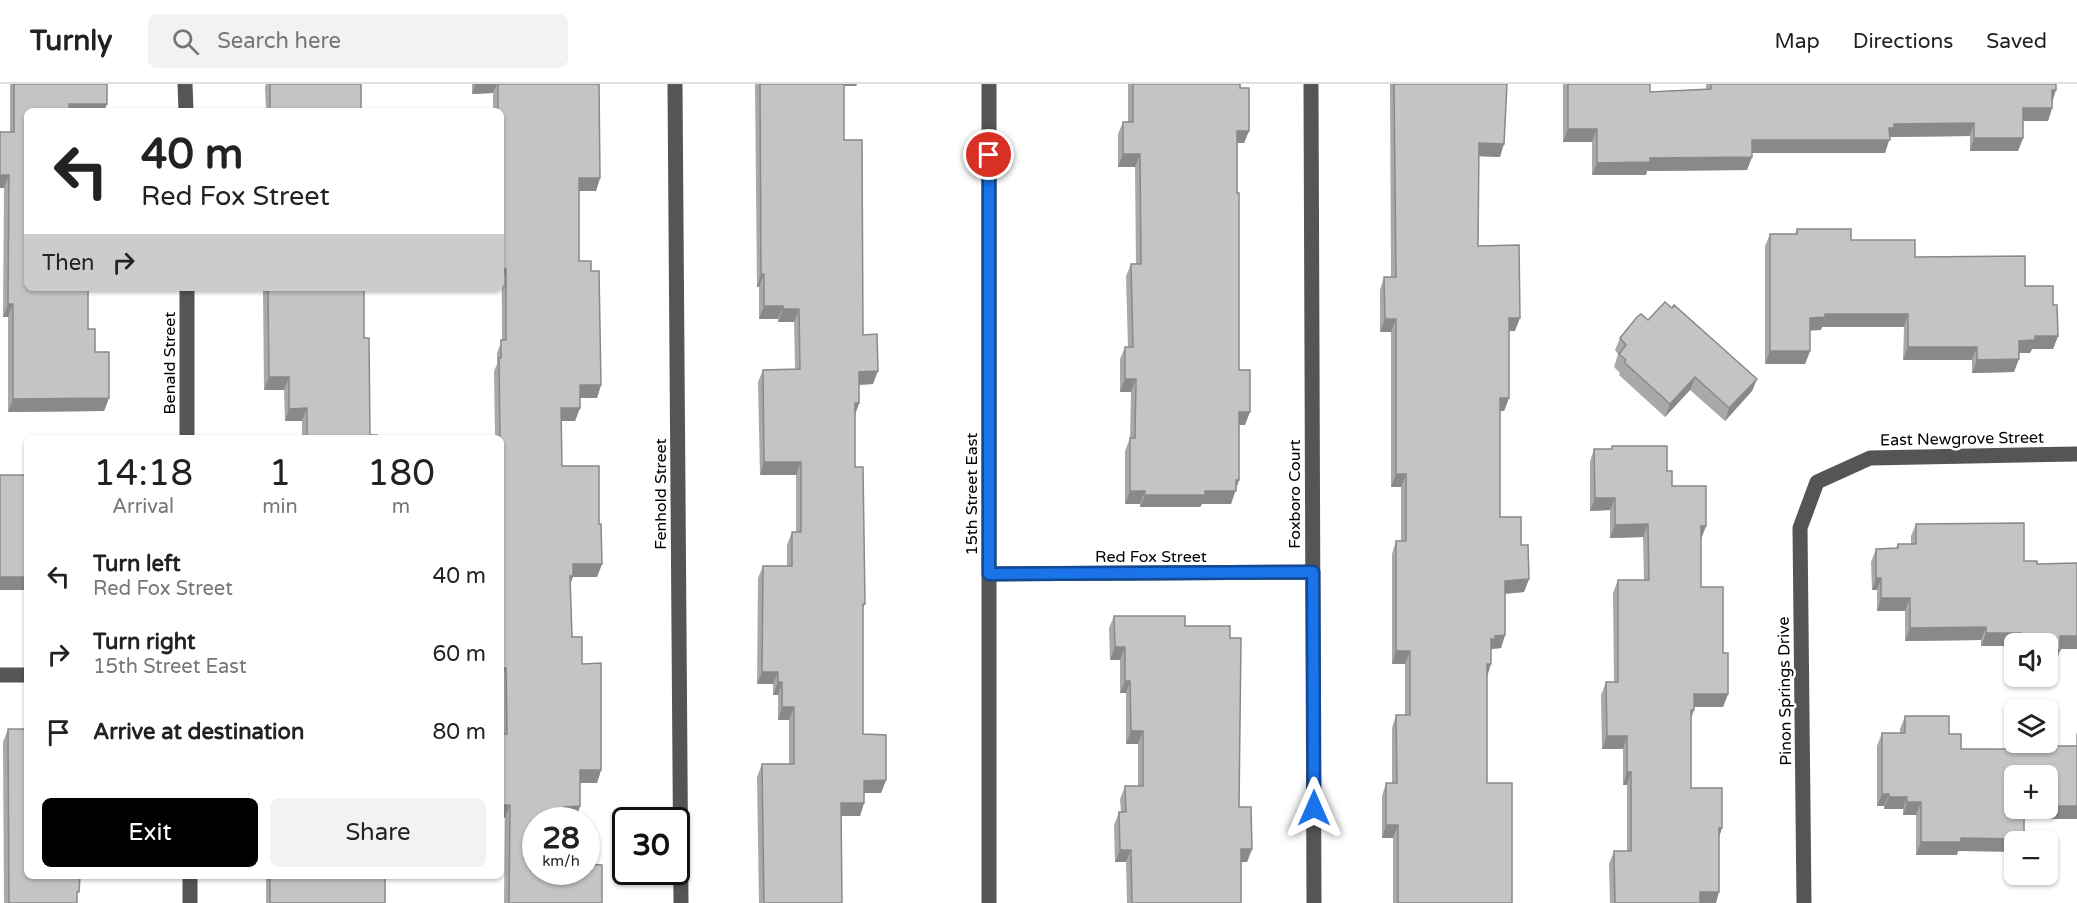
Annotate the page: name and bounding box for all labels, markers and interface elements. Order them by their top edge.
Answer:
search box [148,14,568,68]
text: Turnly [30,24,112,58]
icon: search [169,25,202,58]
text: Search here [217,28,341,54]
text: Map [1774,29,1820,54]
text: Directions [1853,29,1953,54]
text: Saved [1986,29,2047,54]
text: 40 m [141,129,243,180]
pin [963,129,1014,180]
icon: left [42,132,120,210]
icon: arrive [972,138,1005,171]
text: Red Fox Street [141,180,330,213]
icon: right [107,246,140,279]
text: Then [42,250,95,276]
street label: Benald Street [160,312,180,414]
street label: East Newgrove Street [1880,428,2044,450]
street label: 15th Street East [962,433,982,555]
street label: Fenhold Street [651,438,671,550]
street label: Foxboro Court [1285,439,1305,549]
text: 14:18 [93,452,193,495]
text: 1 [269,452,291,495]
text: 180 [367,452,435,495]
text: Arrival [112,495,174,519]
text: min [262,495,298,519]
text: m [392,495,410,519]
street label: Red Fox Street [1095,547,1207,567]
text: Turn left [93,551,181,577]
icon: left [42,560,75,593]
text: 40 m [432,563,486,589]
text: Red Fox Street [93,577,233,601]
street label: Pinon Springs Drive [1774,616,1796,766]
text: Turn right [93,629,195,655]
map controls [2004,633,2058,885]
button: sound [2004,633,2058,687]
icon: right [42,638,75,671]
text: 60 m [432,641,486,667]
text: 15th Street East [93,655,247,679]
button: layers [2004,699,2058,753]
icon: arrive [42,716,75,749]
text: Arrive at destination [93,719,304,745]
text: 80 m [432,719,486,745]
button: + [2004,765,2058,819]
position arrow [1282,776,1346,840]
button: Exit [42,798,258,867]
button: Share [270,798,486,867]
speed limit sign: 30 [612,807,690,885]
text: 28 [542,820,580,857]
button: − [2004,831,2058,885]
text: km/h [542,852,580,870]

